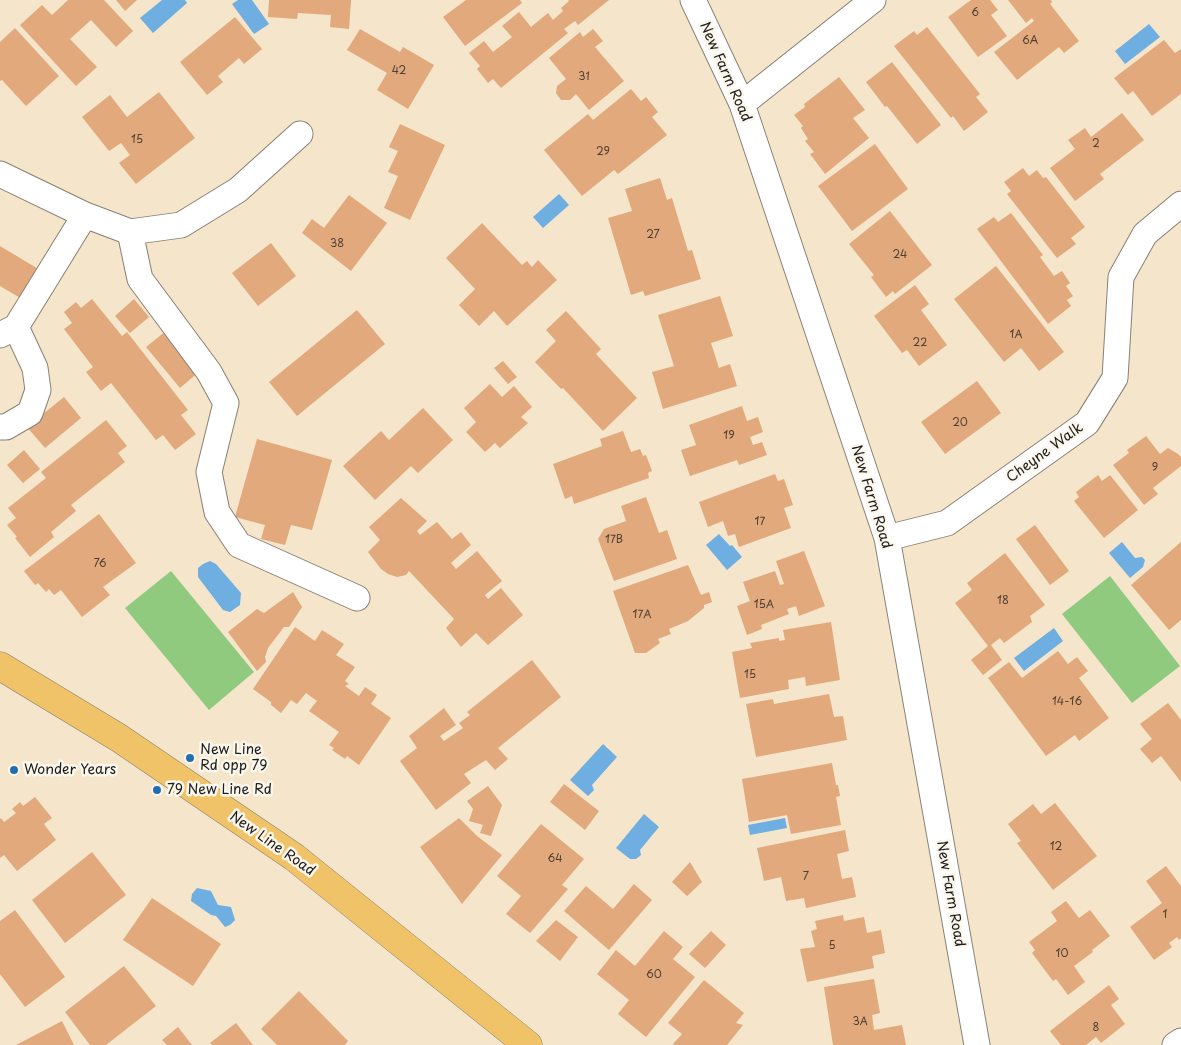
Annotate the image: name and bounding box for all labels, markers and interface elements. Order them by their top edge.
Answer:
house number: 6 [971,6,979,20]
street label: New Farm Road [695,19,755,125]
house number: 6A [1022,34,1038,48]
house number: 42 [392,64,406,78]
house number: 31 [578,70,590,84]
house number: 15 [131,133,143,147]
house number: 2 [1092,137,1100,151]
house number: 29 [596,145,610,159]
house number: 27 [646,228,660,242]
house number: 38 [330,237,344,251]
house number: 24 [893,248,907,262]
house number: 1A [1010,328,1022,342]
house number: 22 [913,336,927,350]
house number: 20 [952,416,968,430]
street label: Cheyne Walk [1004,420,1086,486]
house number: 19 [723,429,735,443]
street label: New Farm Road [847,443,895,551]
house number: 9 [1152,461,1158,475]
house number: 17 [755,515,765,529]
house number: 17B [605,533,623,547]
house number: 76 [93,557,107,571]
house number: 18 [997,594,1009,608]
house number: 15A [754,598,774,612]
house number: 17A [632,608,652,622]
house number: 15 [744,668,756,682]
house number: 14-16 [1052,695,1082,709]
place label: New Line Rd opp 79 [200,742,267,774]
marker: New Line Rd opp 79 [184,752,196,764]
place label: Wonder Years [24,762,116,778]
marker: Wonder Years [8,764,20,776]
place label: 79 New Line Rd [167,782,272,798]
marker: 79 New Line Rd [151,784,163,796]
street label: New Line Road [226,808,318,880]
street label: New Farm Road [932,840,968,948]
house number: 12 [1050,840,1062,854]
house number: 64 [548,852,562,866]
house number: 7 [803,870,809,884]
house number: 1 [1163,908,1167,922]
house number: 5 [828,939,836,953]
house number: 10 [1056,947,1068,961]
house number: 60 [646,968,662,982]
house number: 3A [852,1015,868,1029]
house number: 8 [1093,1021,1099,1035]

